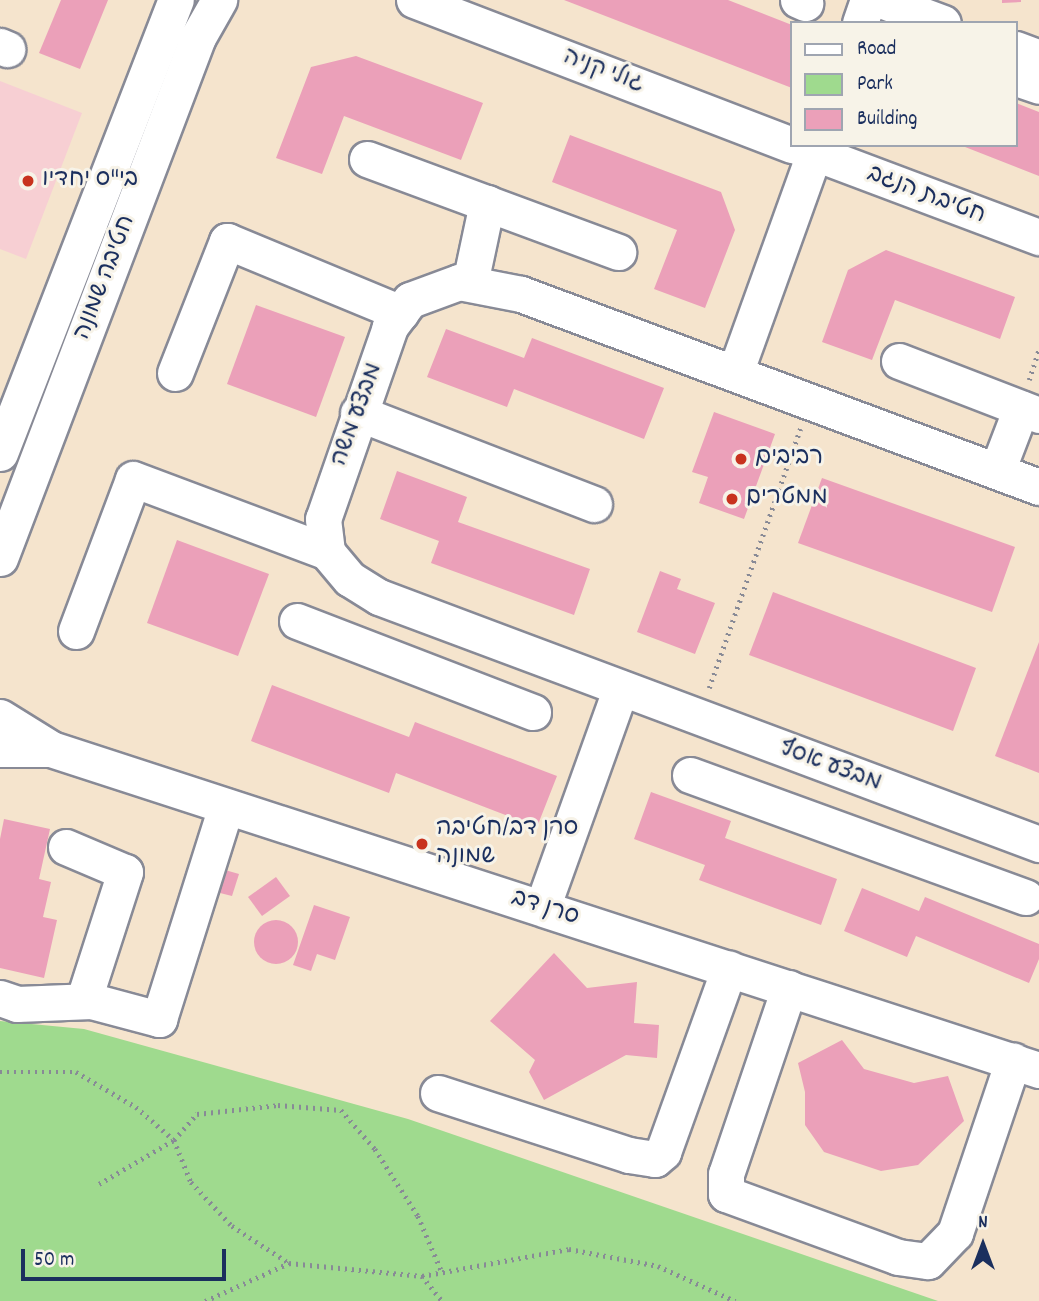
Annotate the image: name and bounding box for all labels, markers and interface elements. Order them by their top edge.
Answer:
legend [790,21,1018,147]
text: Road [857,35,896,65]
street label: גולי קניה [559,43,647,101]
text: Park [857,70,893,100]
text: Building [857,105,917,135]
street label: חטיבת הנגב [863,160,989,232]
place label: בי"ס יחדיו [42,167,138,195]
marker: בי"ס יחדיו [20,173,36,189]
street label: חטיבה שמונה [69,212,143,344]
street label: מבצע משה [326,359,390,471]
place label: רביבים [755,445,823,473]
marker: רביבים [733,451,749,467]
place label: ממטרים [746,485,828,513]
marker: ממטרים [724,491,740,507]
street label: מבצע אסף [775,735,885,799]
place label: סרן דב/חטיבה שמונה [436,816,578,872]
marker: סרן דב/חטיבה שמונה [414,836,430,852]
street label: סרן דב [508,885,582,933]
north arrow [948,1210,1018,1280]
text: N [978,1210,988,1237]
scale bar [24,1234,229,1278]
text: 50 m [34,1246,74,1276]

